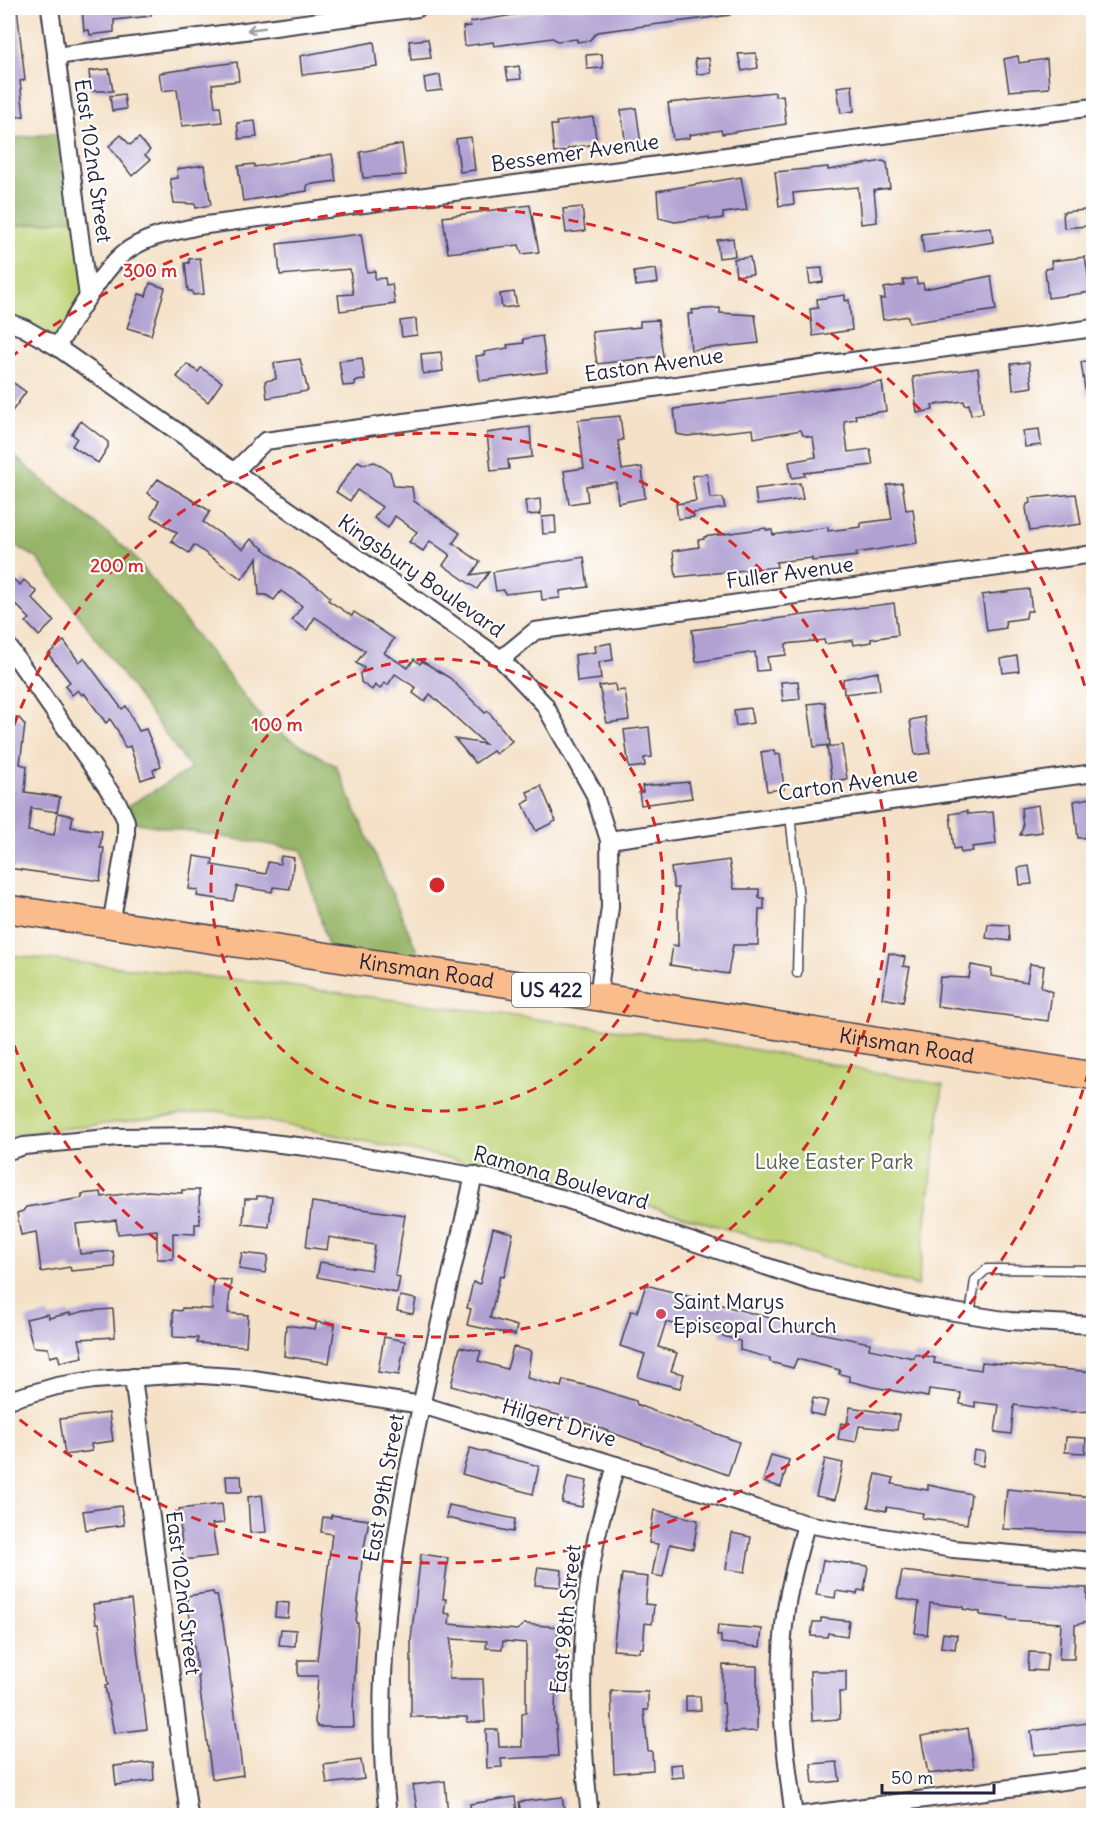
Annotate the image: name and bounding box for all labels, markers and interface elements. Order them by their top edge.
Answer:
one-way arrow [246,24,266,35]
street label: East 102nd Street [69,77,118,244]
street label: Bessemer Avenue [489,127,661,178]
text: 300 m [123,259,177,282]
street label: Easton Avenue [583,341,725,388]
street label: Kingsbury Boulevard [333,508,510,643]
street label: Fuller Avenue [725,550,855,595]
text: 200 m [90,554,144,577]
text: 100 m [252,713,303,736]
street label: Carton Avenue [776,760,919,807]
centre of rings [427,875,447,895]
street label: Kinsman Road [357,947,496,994]
road number: US 422 [512,973,590,1007]
street label: Kinsman Road [837,1022,976,1070]
street label: Ramona Boulevard [470,1140,652,1215]
park label: Luke Easter Park [755,1148,914,1175]
place label: Saint Marys Episcopal Church [673,1288,837,1339]
marker: Saint Marys Episcopal Church [654,1307,668,1321]
street label: Hilgert Drive [499,1392,619,1453]
street label: East 99th Street [357,1412,410,1564]
street label: East 102nd Street [160,1509,207,1676]
street label: East 98th Street [544,1543,587,1695]
scale bar [882,1757,994,1795]
text: 50 m [891,1766,933,1789]

